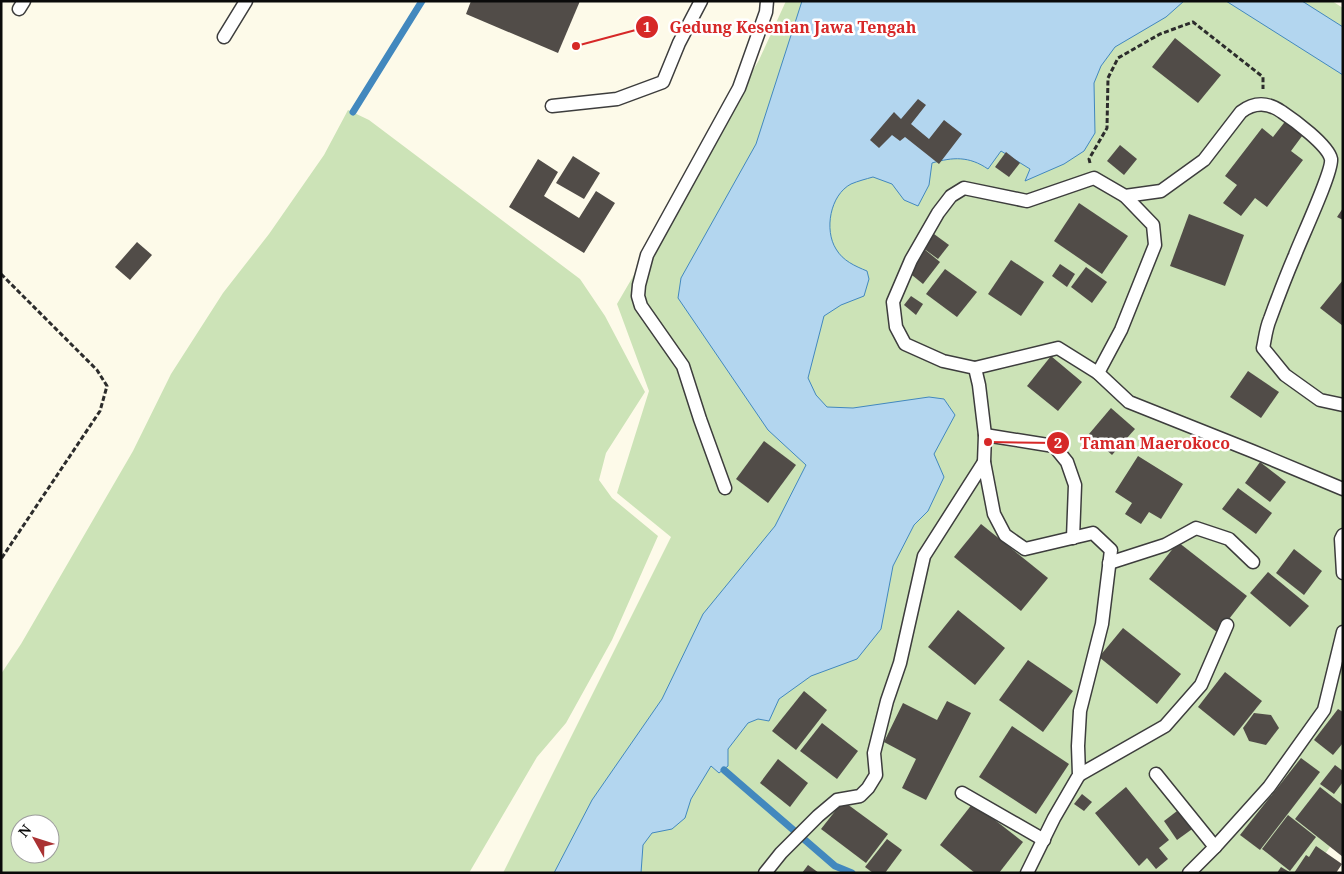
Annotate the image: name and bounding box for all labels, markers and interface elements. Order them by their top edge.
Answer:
callout: Gedung Kesenian Jawa Tengah [634,12,926,43]
text: 1 [643,16,651,36]
text: Gedung Kesenian Jawa Tengah [670,16,917,38]
callout: Taman Maerokoco [1045,427,1240,458]
text: 2 [1054,432,1062,452]
text: Taman Maerokoco [1080,432,1230,454]
north arrow [10,814,60,864]
text: N [14,820,35,841]

